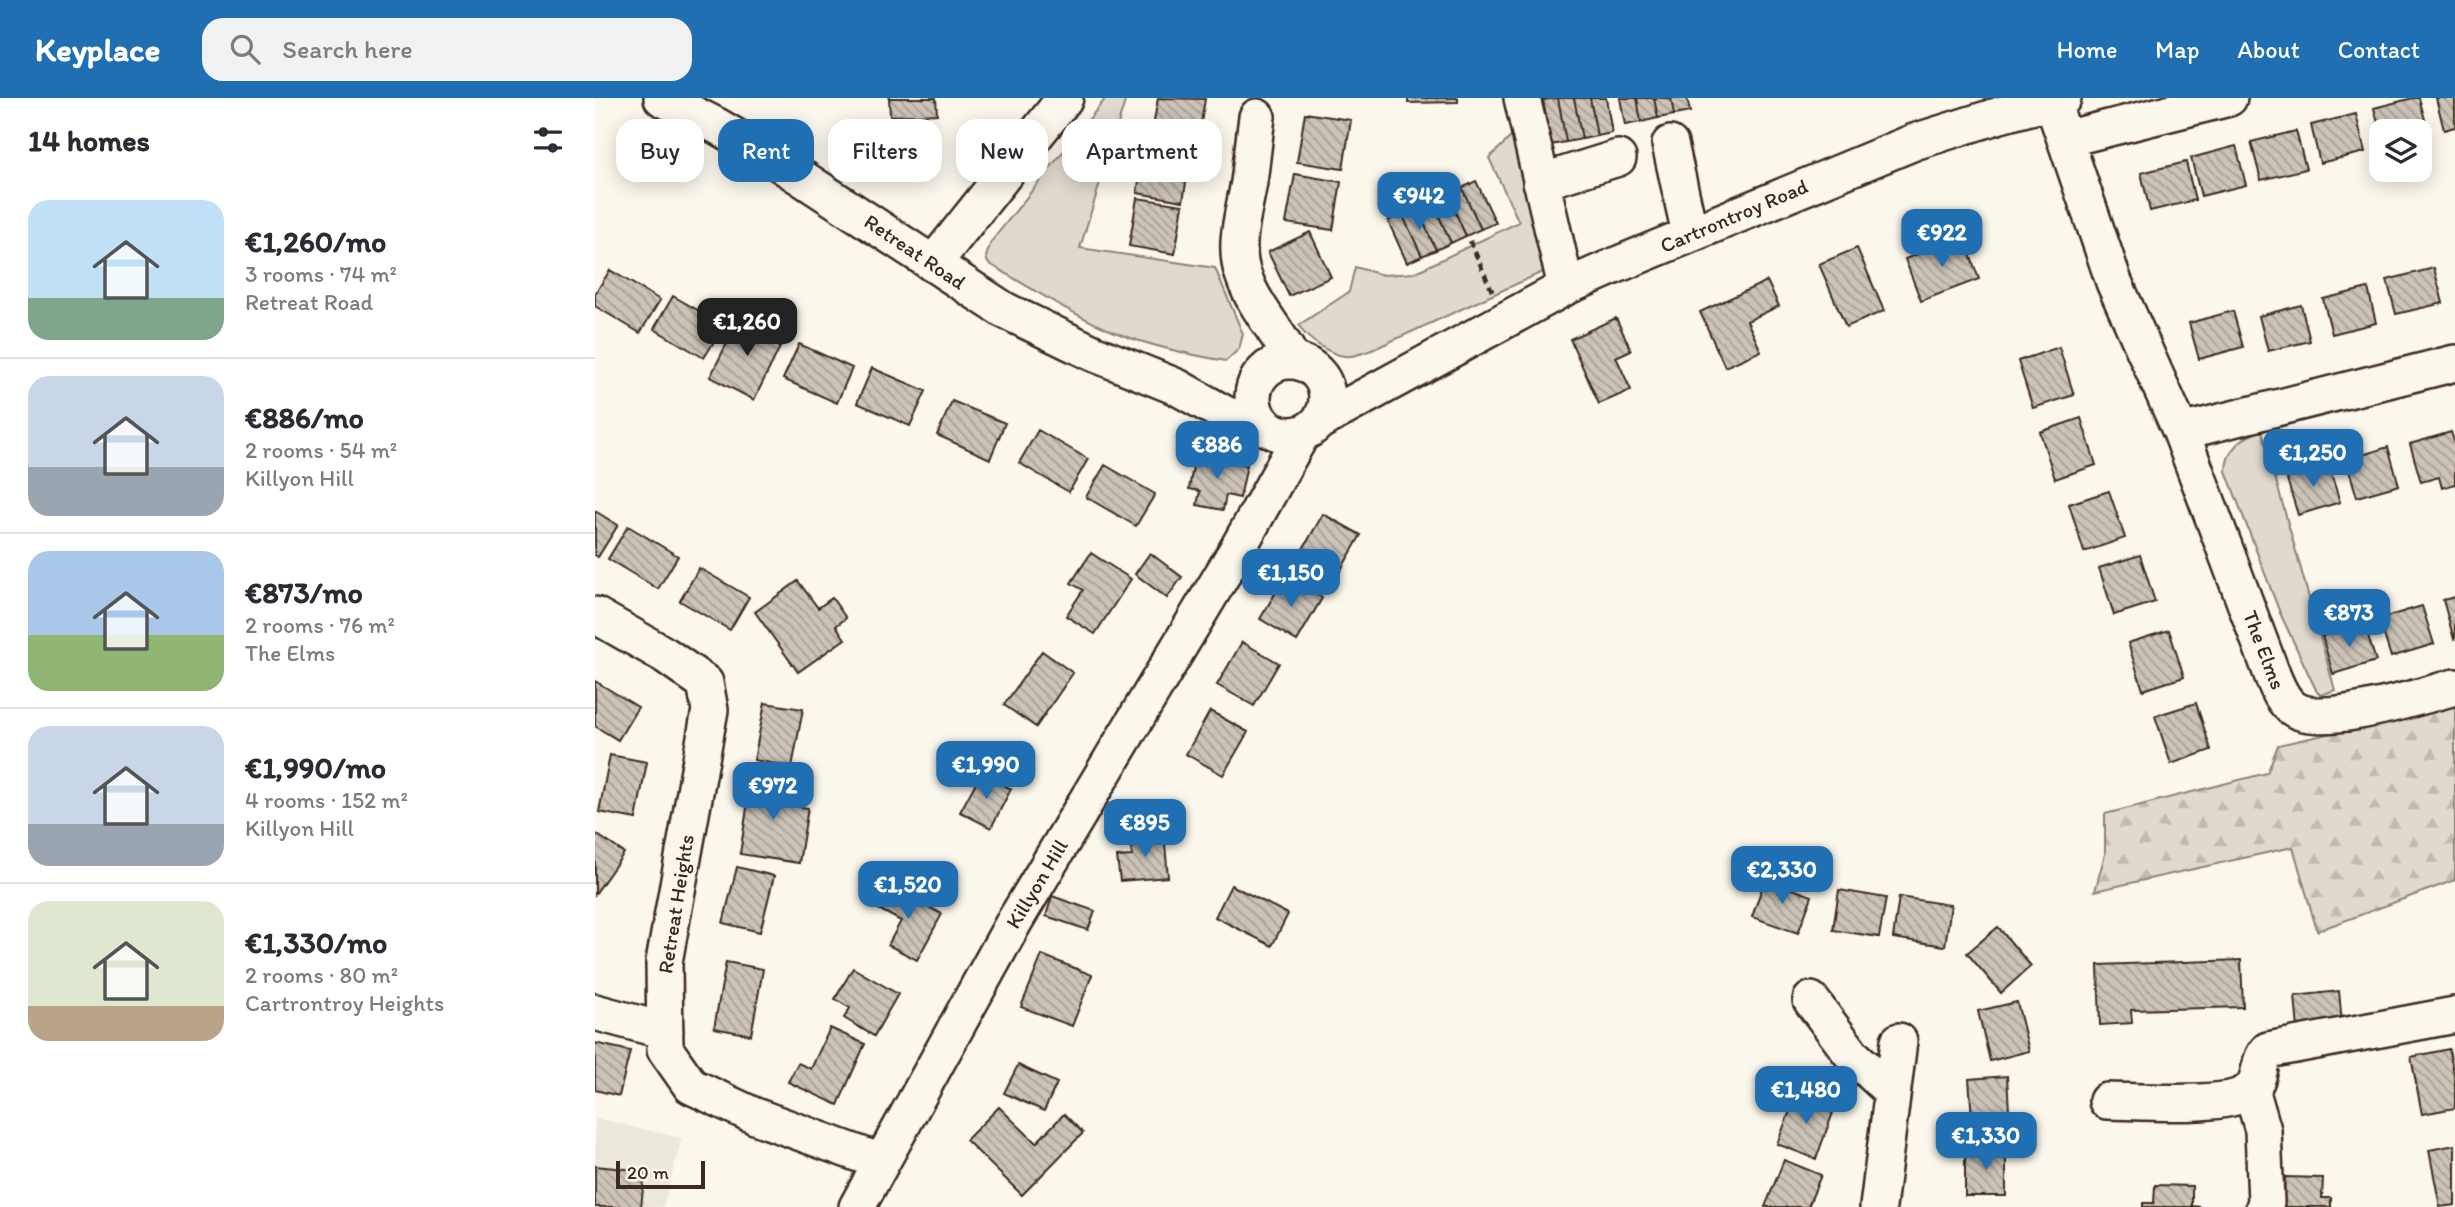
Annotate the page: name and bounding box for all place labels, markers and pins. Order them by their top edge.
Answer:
pin: €942 [1378,172,1460,232]
pin: €922 [1901,209,1983,269]
pin: €1,260 [690,299,804,358]
pin: €886 [1176,422,1258,481]
pin: €1,250 [2256,430,2370,489]
pin: €1,150 [1234,550,1348,609]
pin: €873 [2308,589,2390,649]
pin: €1,990 [929,742,1043,801]
pin: €972 [732,762,814,822]
pin: €895 [1104,800,1186,859]
pin: €2,330 [1725,846,1839,906]
pin: €1,520 [851,862,965,921]
pin: €1,480 [1749,1066,1863,1126]
pin: €1,330 [1929,1112,2043,1172]

